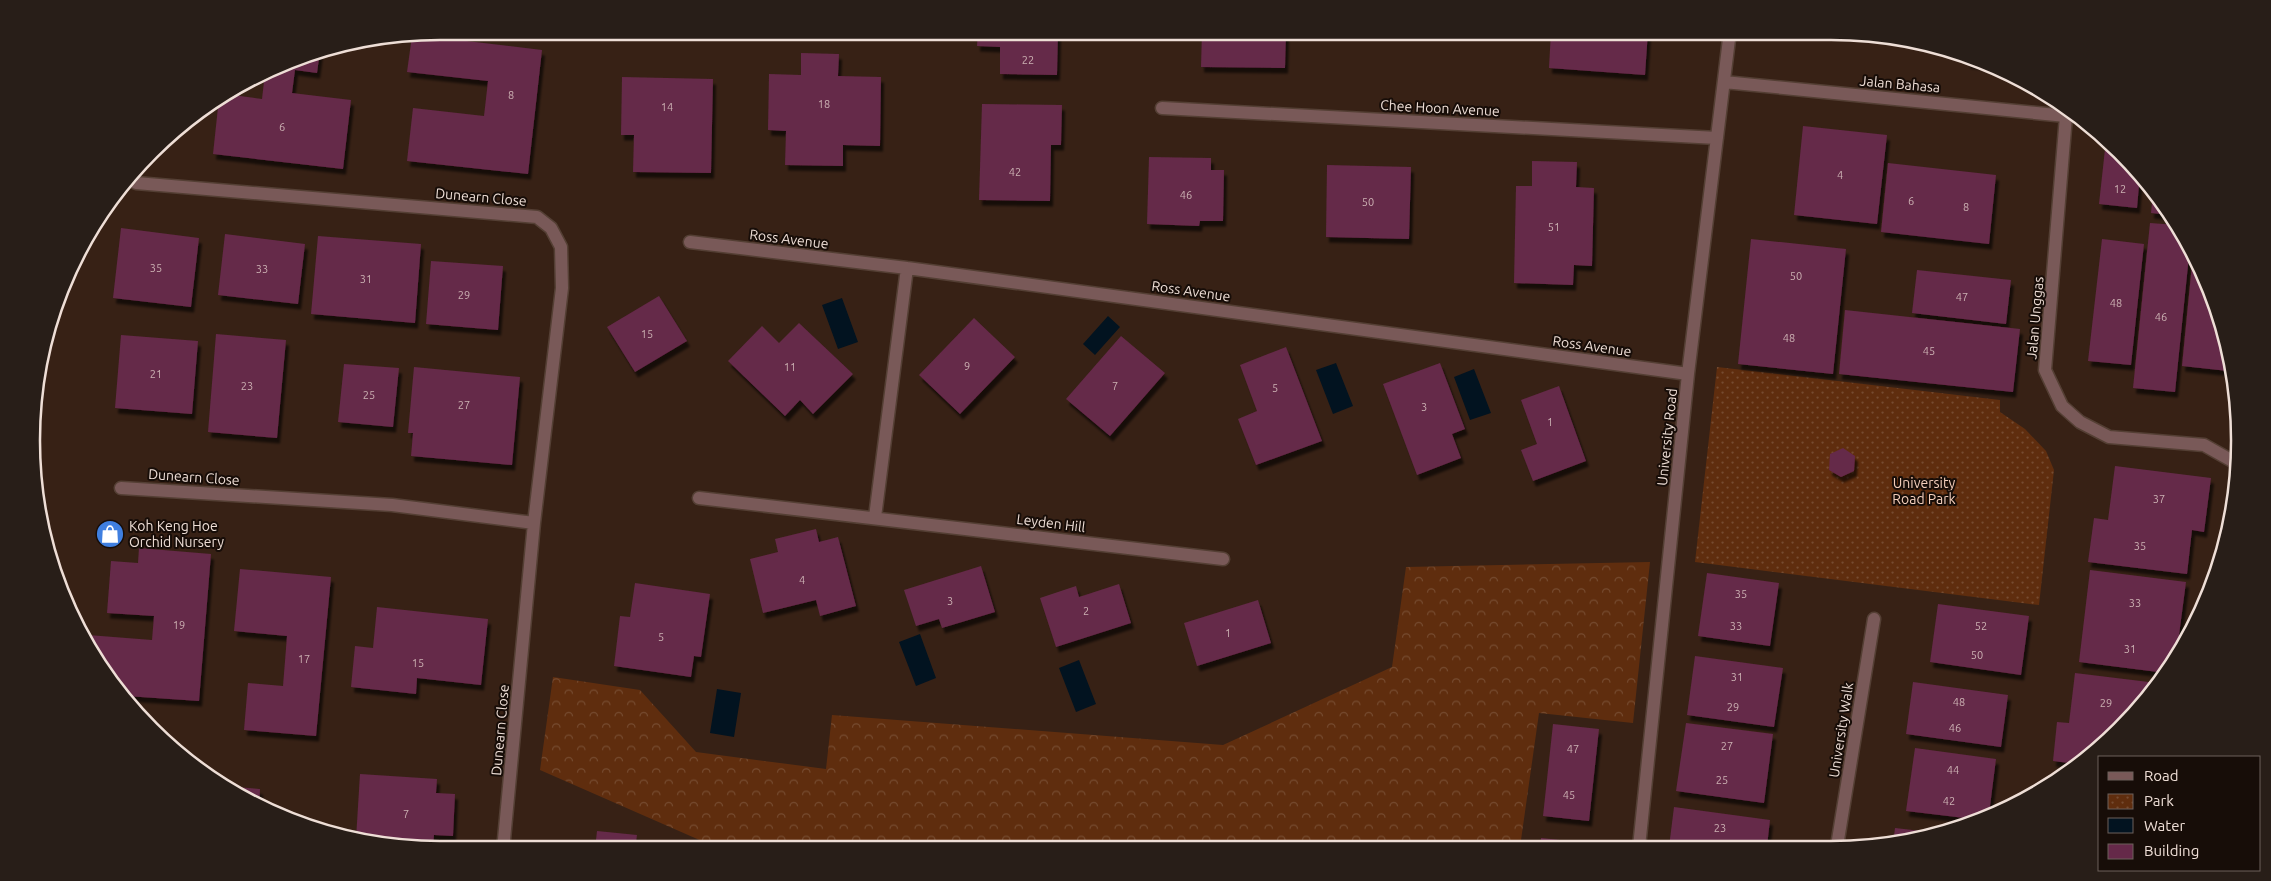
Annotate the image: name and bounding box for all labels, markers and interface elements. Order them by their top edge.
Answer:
house number: 22 [1022,54,1034,66]
street label: Jalan Bahasa [1859,73,1941,95]
house number: 8 [508,89,514,101]
street label: Chee Hoon Avenue [1380,97,1500,119]
house number: 18 [818,98,830,110]
house number: 14 [661,101,673,113]
house number: 6 [279,121,285,133]
house number: 42 [1009,166,1021,178]
house number: 4 [1837,169,1843,181]
house number: 12 [2114,183,2126,195]
street label: Dunearn Close [435,185,527,209]
house number: 46 [1180,189,1192,201]
house number: 6 [1908,195,1914,207]
house number: 50 [1362,196,1374,208]
house number: 8 [1963,201,1969,213]
house number: 51 [1548,221,1560,233]
street label: Ross Avenue [749,226,829,252]
house number: 35 [150,262,162,274]
house number: 33 [256,263,268,275]
house number: 50 [1790,270,1802,282]
house number: 31 [360,273,372,285]
street label: Jalan Unggas [2023,276,2047,360]
street label: Ross Avenue [1151,278,1231,304]
house number: 29 [458,289,470,301]
house number: 47 [1956,291,1968,303]
house number: 48 [2110,297,2122,309]
house number: 46 [2155,311,2167,323]
house number: 15 [641,328,653,340]
house number: 48 [1783,332,1795,344]
street label: Ross Avenue [1552,333,1632,359]
house number: 45 [1923,345,1935,357]
house number: 9 [964,360,970,372]
house number: 11 [784,361,796,373]
house number: 21 [150,368,162,380]
house number: 23 [241,380,253,392]
house number: 7 [1112,380,1118,392]
house number: 5 [1272,382,1278,394]
street label: University Road [1654,387,1680,487]
house number: 25 [363,389,375,401]
house number: 27 [458,399,470,411]
house number: 3 [1421,401,1427,413]
house number: 1 [1547,416,1553,428]
street label: Dunearn Close [148,466,240,488]
park label: University Road Park [1892,475,1956,507]
house number: 37 [2153,493,2165,505]
street label: Leyden Hill [1016,511,1087,535]
place label: Koh Keng Hoe Orchid Nursery [129,518,224,550]
shop icon: Koh Keng Hoe Orchid Nursery [95,519,125,549]
house number: 35 [2134,540,2146,552]
house number: 4 [799,574,805,586]
house number: 35 [1735,588,1747,600]
house number: 3 [947,595,953,607]
house number: 33 [2129,597,2141,609]
house number: 2 [1083,605,1089,617]
house number: 19 [173,619,185,631]
house number: 33 [1730,620,1742,632]
house number: 52 [1975,620,1987,632]
house number: 1 [1225,627,1231,639]
house number: 5 [658,631,664,643]
house number: 31 [2124,643,2136,655]
house number: 50 [1971,649,1983,661]
house number: 17 [298,653,310,665]
house number: 15 [412,657,424,669]
house number: 31 [1731,671,1743,683]
street label: University Walk [1826,681,1856,779]
street label: Dunearn Close [488,684,512,776]
house number: 48 [1953,696,1965,708]
house number: 29 [2100,697,2112,709]
house number: 29 [1727,701,1739,713]
house number: 46 [1949,722,1961,734]
house number: 27 [1721,740,1733,752]
house number: 47 [1567,743,1579,755]
legend [2098,756,2261,871]
house number: 44 [1947,764,1959,776]
text: Road [2144,767,2179,784]
house number: 25 [1716,774,1728,786]
house number: 45 [1563,789,1575,801]
text: Park [2144,792,2174,809]
house number: 42 [1943,795,1955,807]
house number: 7 [403,808,409,820]
text: Water [2144,817,2185,834]
house number: 23 [1714,822,1726,834]
text: Building [2144,842,2199,859]

